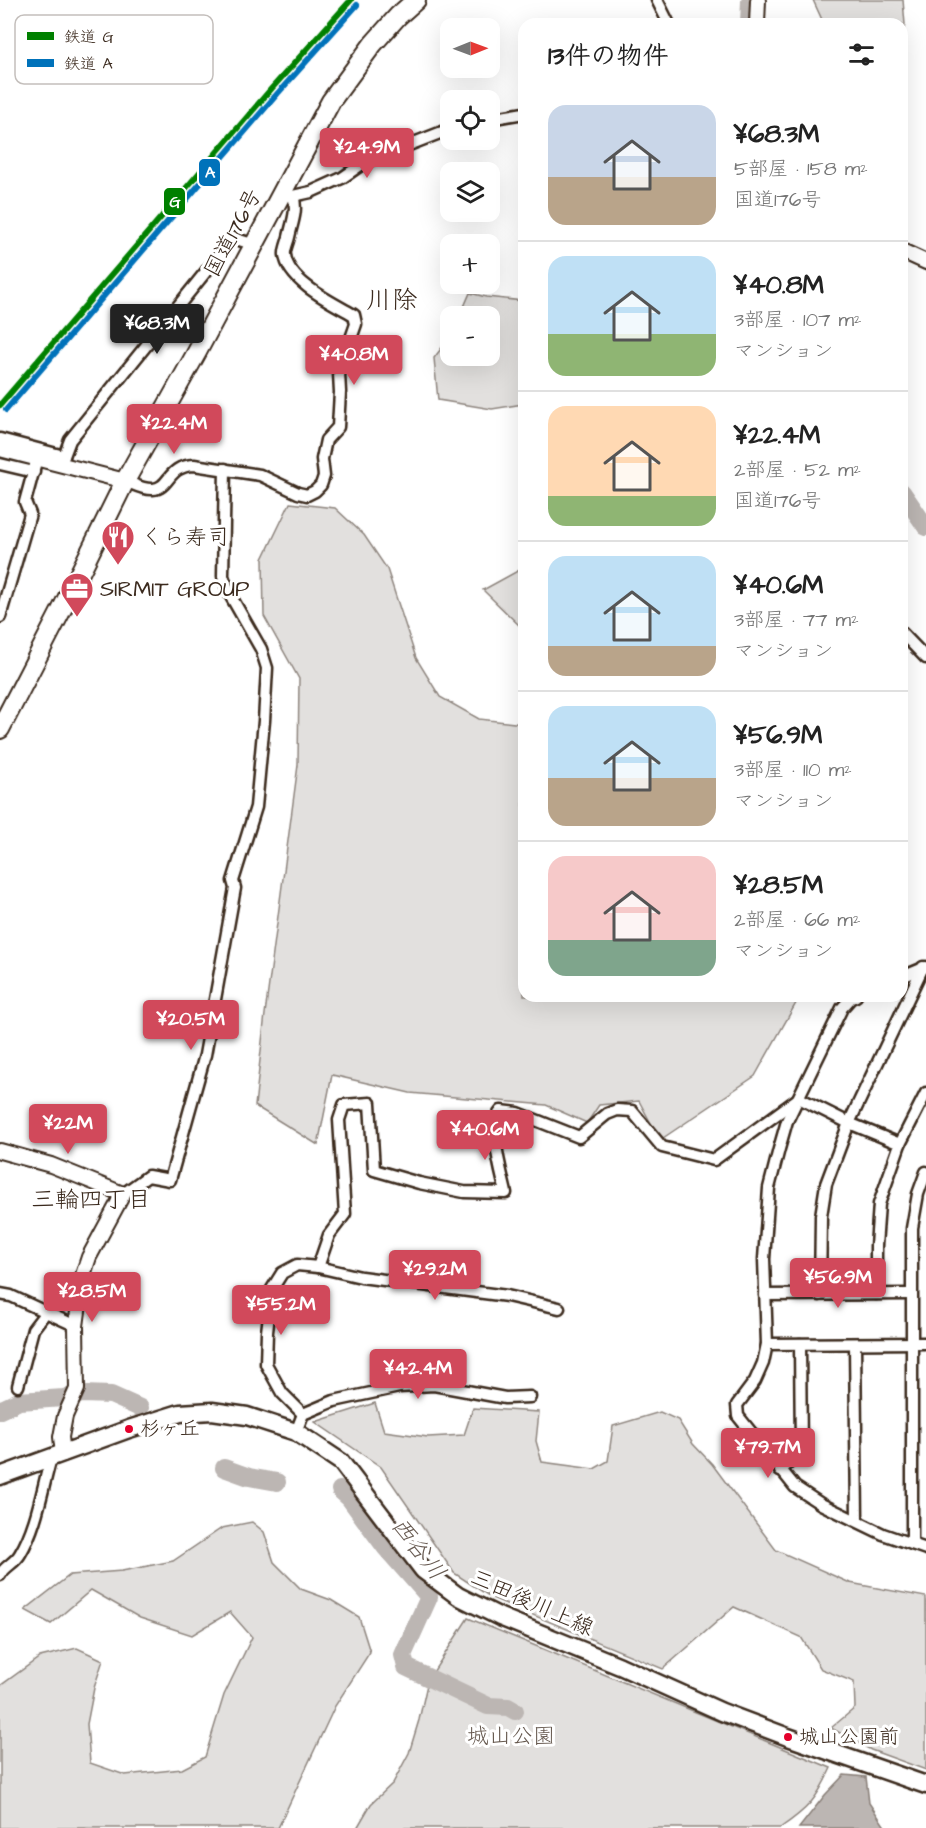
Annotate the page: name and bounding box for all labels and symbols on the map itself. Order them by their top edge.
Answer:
legend [15,15,213,84]
north arrow [440,18,500,78]
text: 鉄道 G [64,26,114,48]
text: 鉄道 A [64,53,113,75]
pin: ¥24.9M [318,128,416,179]
line badge: A [198,158,221,187]
text: A [205,162,216,184]
street label: 国道176号 [197,183,269,283]
line badge: G [163,187,186,216]
text: G [169,191,181,213]
district label: 川除 [366,282,418,318]
pin: ¥68.3M [108,304,206,355]
pin: ¥40.8M [305,335,403,386]
pin: ¥22.4M [125,404,223,455]
restaurant icon: くら寿司 [100,519,136,566]
place label: くら寿司 [141,522,229,553]
office icon: SIRMIT GROUP [59,571,95,618]
place label: SIRMIT GROUP [100,574,249,605]
pin: ¥20.5M [142,1000,240,1051]
pin: ¥22M [32,1104,104,1155]
pin: ¥40.6M [436,1110,534,1161]
district label: 三輪四丁目 [31,1183,151,1217]
pin: ¥29.2M [386,1250,484,1301]
pin: ¥56.9M [789,1258,887,1309]
pin: ¥28.5M [43,1272,141,1323]
pin: ¥55.2M [232,1285,330,1336]
pin: ¥42.4M [369,1349,467,1400]
place label: 杉ヶ丘 [140,1415,200,1443]
marker: 杉ヶ丘 [123,1423,135,1435]
pin: ¥79.7M [719,1428,817,1479]
water label: 西谷川 [382,1510,454,1588]
street label: 三田後川上線 [465,1562,599,1644]
park label: 城山公園 [467,1721,555,1752]
place label: 城山公園前 [799,1723,899,1751]
marker: 城山公園前 [782,1731,794,1743]

